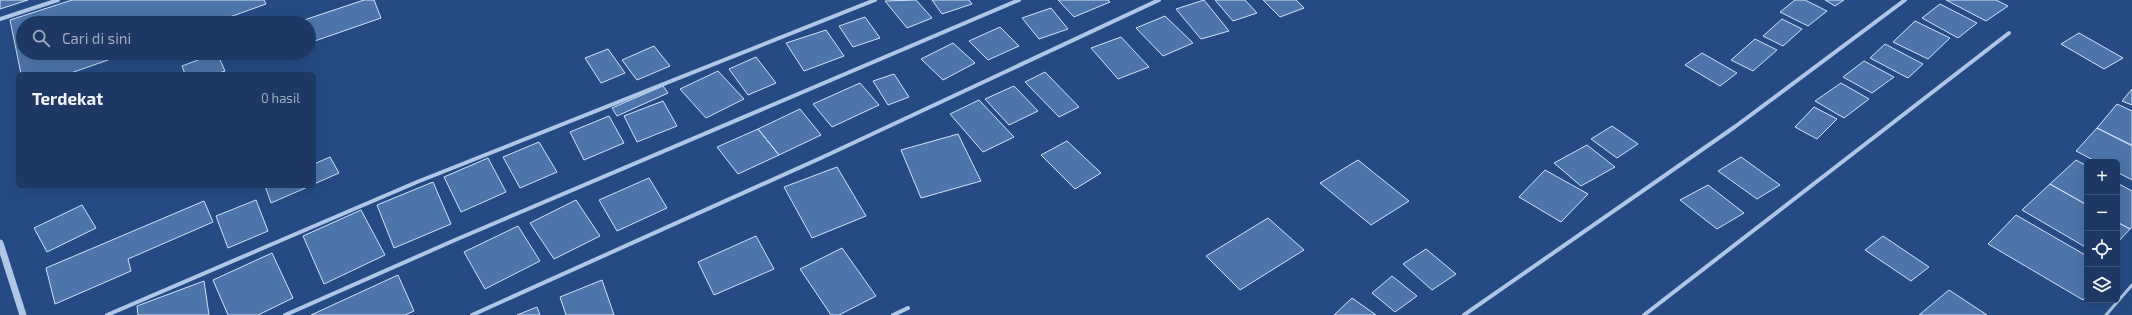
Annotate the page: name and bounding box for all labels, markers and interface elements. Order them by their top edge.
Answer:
search box [16,16,316,60]
icon: search [30,27,52,49]
text: Cari di sini [62,29,131,47]
text: Terdekat [32,88,103,108]
text: 0 hasil [261,90,300,106]
map controls [2084,159,2120,303]
button: + [2084,159,2120,195]
button: − [2084,195,2120,231]
button: locate [2084,231,2120,267]
button: layers [2084,267,2120,303]

